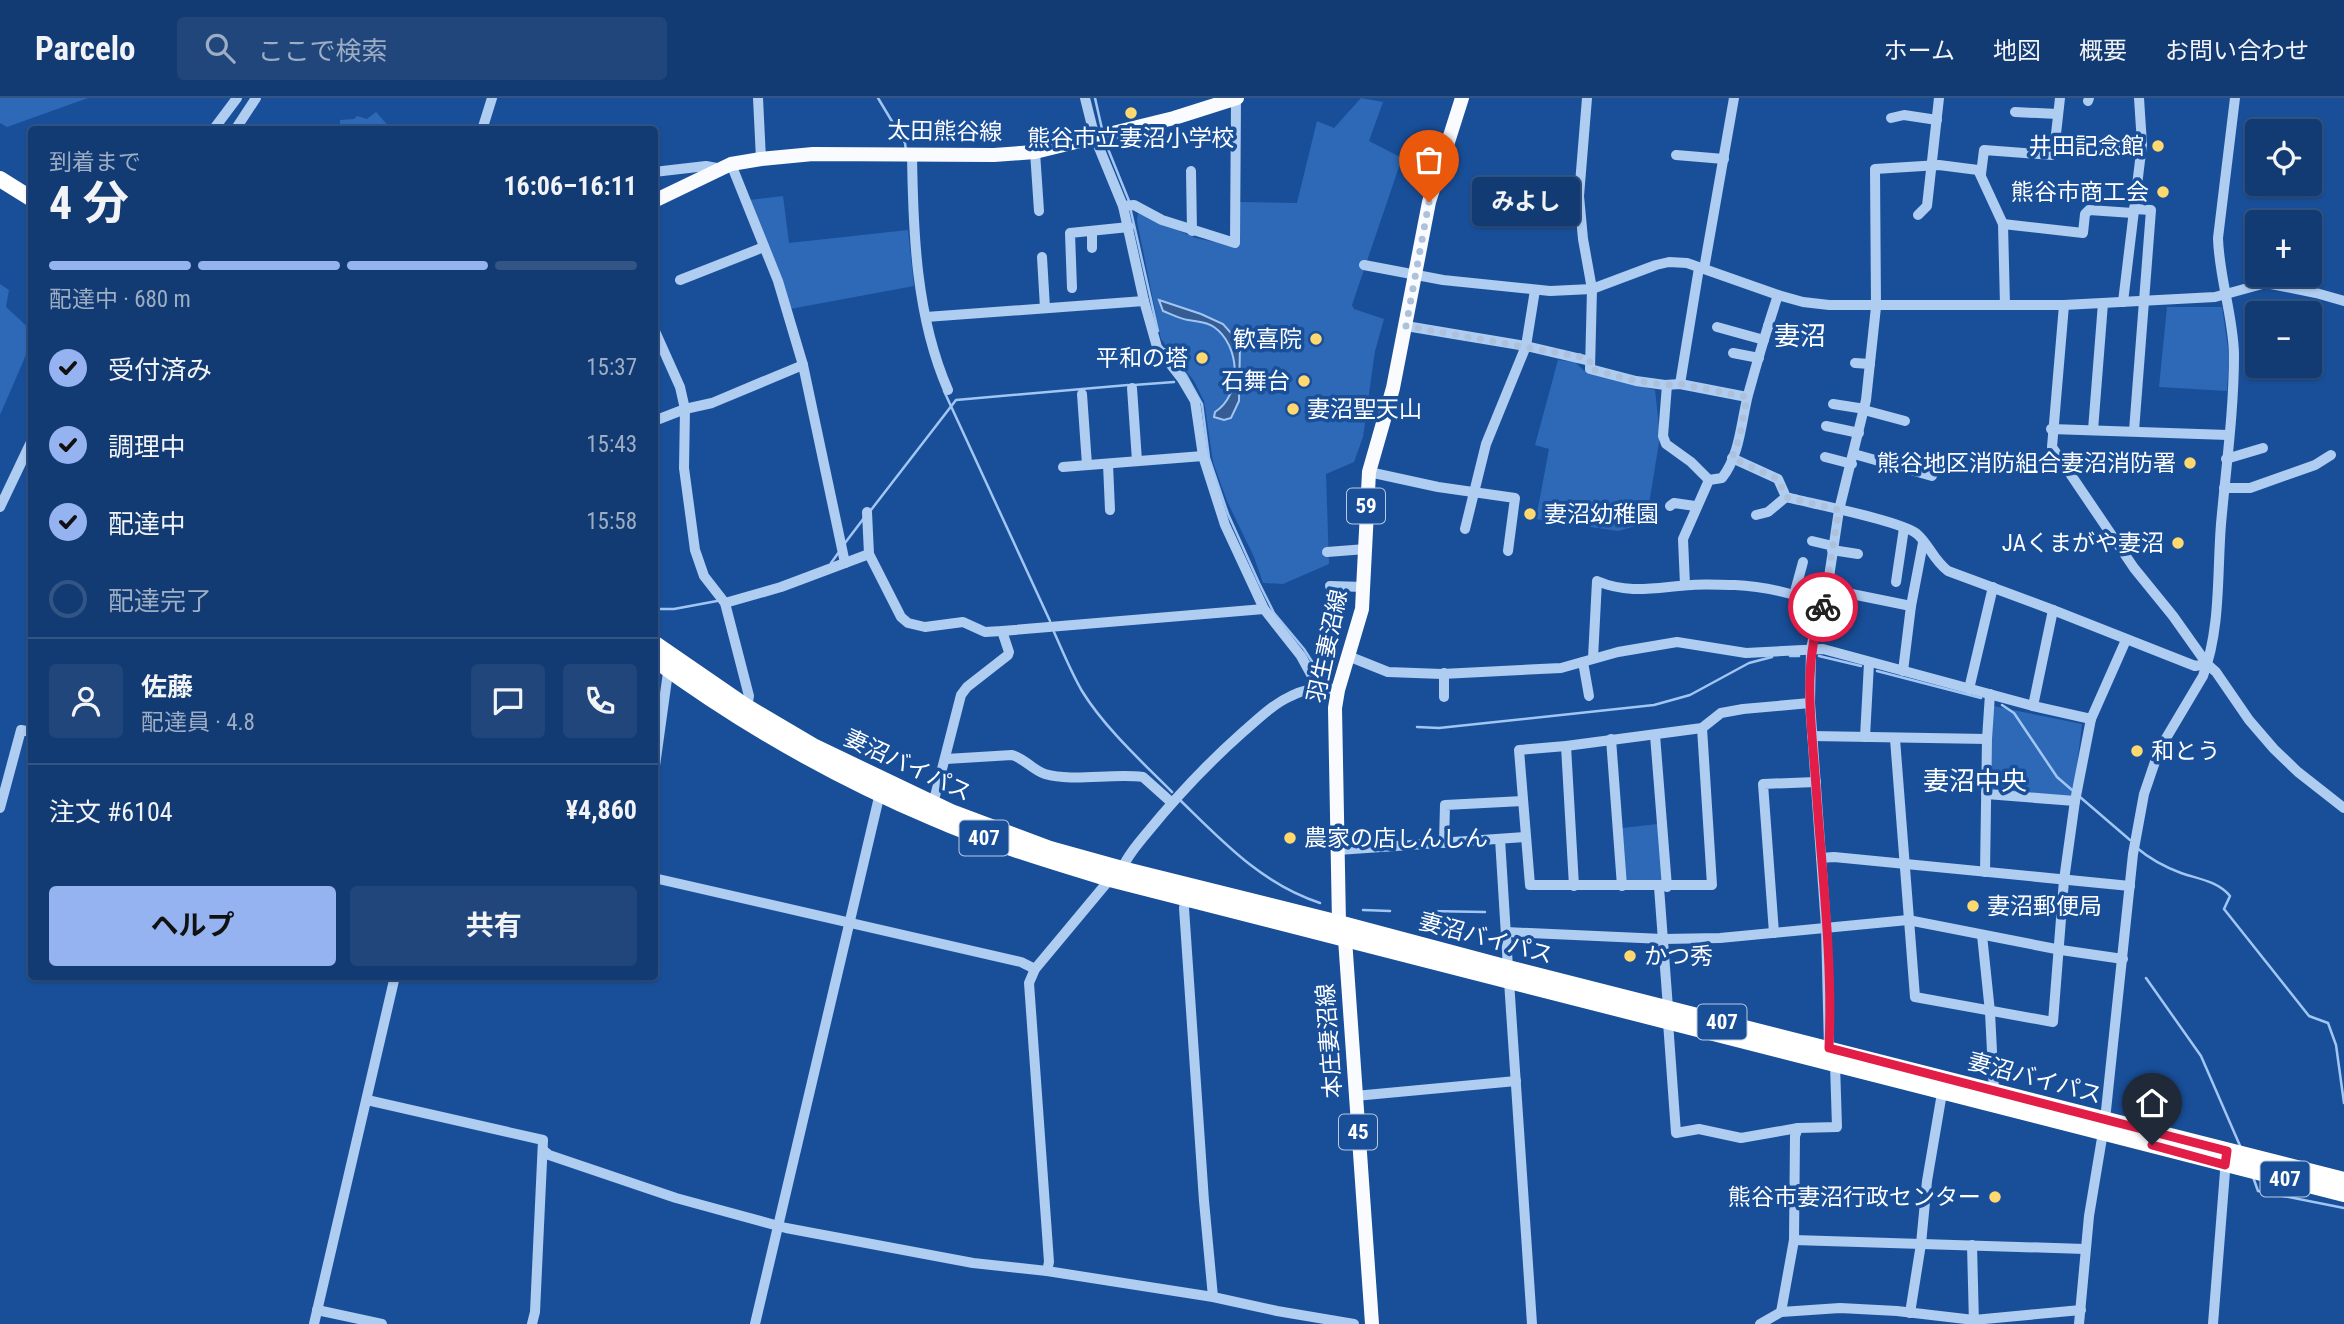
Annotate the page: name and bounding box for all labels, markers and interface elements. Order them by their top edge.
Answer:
search box [177,17,667,80]
text: Parcelo [35,29,135,68]
icon: search [201,29,239,67]
text: ここで検索 [257,36,387,66]
text: ホーム [1884,37,1955,65]
text: 地図 [1993,37,2041,65]
text: 概要 [2079,37,2127,65]
text: お問い合わせ [2165,37,2309,65]
marker: 熊谷市立妻沼小学校 [1123,105,1139,121]
street label: 太田熊谷線 [887,117,1003,146]
map controls [2245,119,2322,378]
button: locate [2245,119,2322,196]
place label: 熊谷市立妻沼小学校 [1028,125,1235,152]
pin [1399,130,1459,202]
place label: 井田記念館 [2029,133,2144,160]
marker: 井田記念館 [2150,138,2166,154]
icon: bag [1410,141,1448,179]
text: 到着まで [49,149,141,176]
text: 16:06–16:11 [503,171,637,201]
text: 4 分 [49,176,129,230]
callout: みよし [1471,178,1580,226]
place label: 熊谷市商工会 [2011,179,2149,206]
marker: 熊谷市商工会 [2155,184,2171,200]
text: みよし [1492,188,1561,215]
button: + [2245,210,2322,287]
text: 配達中 · 680 m [49,286,191,313]
button: − [2245,301,2322,378]
district label: 妻沼 [1774,321,1826,351]
place label: 歓喜院 [1233,326,1302,353]
marker: 歓喜院 [1308,331,1324,347]
place label: 平和の塔 [1096,345,1188,372]
icon: check [49,349,87,387]
marker: 平和の塔 [1194,350,1210,366]
text: 15:37 [586,354,637,381]
text: 受付済み [108,355,212,385]
place label: 石舞台 [1221,368,1290,395]
marker: 石舞台 [1296,373,1312,389]
place label: 妻沼聖天山 [1307,396,1422,423]
marker: 妻沼聖天山 [1285,401,1301,417]
icon: check [49,426,87,464]
text: 15:43 [586,431,637,458]
text: 調理中 [108,432,186,462]
place label: 熊谷地区消防組合妻沼消防署 [1877,450,2176,477]
marker: 熊谷地区消防組合妻沼消防署 [2182,455,2198,471]
road number: 59 [1347,488,1385,524]
place label: 妻沼幼稚園 [1544,501,1659,528]
icon: check [49,503,87,541]
marker: 妻沼幼稚園 [1522,506,1538,522]
text: 15:58 [586,508,637,535]
text: 配達中 [108,509,186,539]
place label: JAくまがや妻沼 [2002,530,2164,557]
marker: JAくまがや妻沼 [2170,535,2186,551]
courier [1788,572,1858,642]
text: 配達完了 [108,586,212,616]
street label: 羽生妻沼線 [1302,587,1353,705]
icon: bike [1804,588,1842,626]
button: person [49,664,123,738]
button: chat [471,664,545,738]
button: phone [563,664,637,738]
text: 佐藤 [141,672,193,702]
text: 配達員 · 4.8 [141,709,255,736]
street label: 妻沼バイパス [840,724,976,807]
place label: 和とう [2151,738,2220,765]
marker: 和とう [2129,743,2145,759]
district label: 妻沼中央 [1923,766,2027,796]
text: ¥4,860 [566,795,637,825]
text: 注文 #6104 [49,797,173,827]
road number: 407 [960,820,1009,856]
place label: 農家の店しんしん [1304,825,1488,852]
marker: 農家の店しんしん [1282,830,1298,846]
button: ヘルプ [49,886,336,966]
button: 共有 [350,886,637,966]
place label: 妻沼郵便局 [1987,893,2102,920]
marker: 妻沼郵便局 [1965,898,1981,914]
street label: 妻沼バイパス [1416,908,1556,969]
place label: かつ秀 [1644,943,1713,970]
marker: かつ秀 [1622,948,1638,964]
street label: 本庄妻沼線 [1312,983,1347,1099]
road number: 407 [1698,1004,1746,1040]
street label: 妻沼バイパス [1965,1048,2105,1109]
pin [2122,1073,2182,1145]
icon: home [2133,1084,2171,1122]
road number: 45 [1339,1114,1377,1150]
road number: 407 [2260,1162,2310,1196]
place label: 熊谷市妻沼行政センター [1728,1184,1981,1211]
marker: 熊谷市妻沼行政センター [1987,1189,2003,1205]

